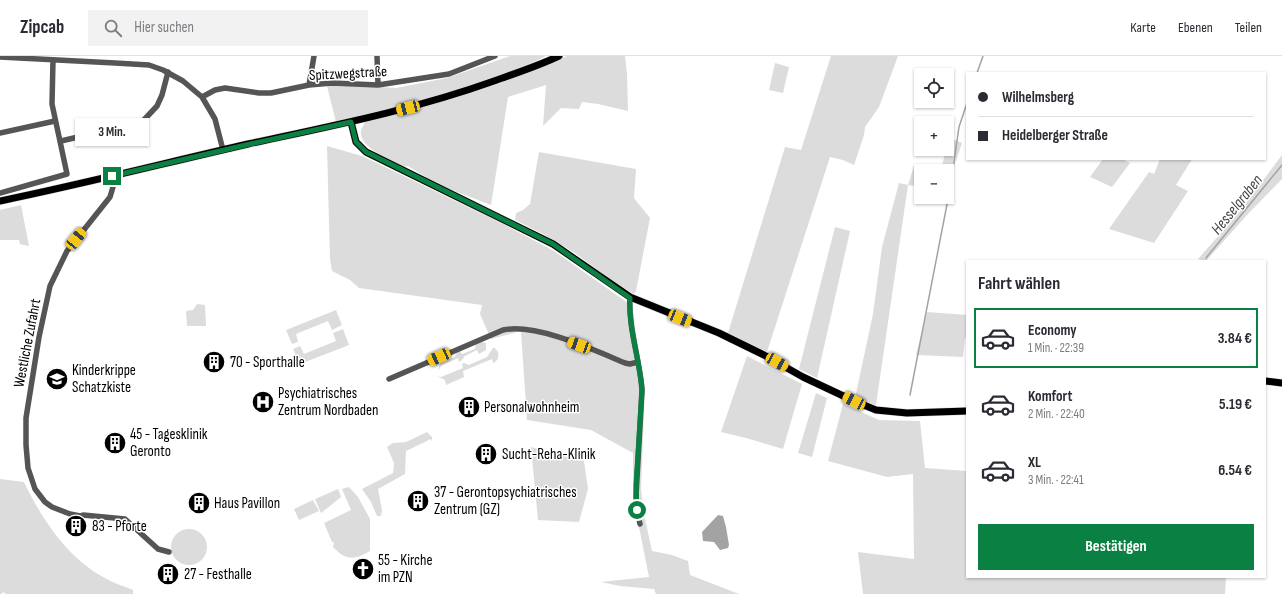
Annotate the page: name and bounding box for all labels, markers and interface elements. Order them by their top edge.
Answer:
search box [88,10,368,46]
text: Zipcab [20,16,64,39]
icon: search [102,17,124,39]
text: Hier suchen [134,18,194,37]
text: Karte [1130,19,1156,36]
text: Ebenen [1178,19,1213,36]
text: Teilen [1235,19,1262,36]
street label: Spitzwegstraße [309,62,387,85]
map controls [914,68,954,204]
button: locate [914,68,954,108]
text: Wilhelmsberg [1002,88,1074,107]
car [395,99,421,117]
button: + [914,116,954,156]
callout: 3 Min. [75,118,149,146]
text: 3 Min. [98,124,126,140]
text: Heidelberger Straße [1002,126,1108,145]
button: − [914,164,954,204]
route end [103,167,121,185]
water label: Hesselgraben [1207,171,1267,239]
car [64,226,88,252]
text: Fahrt wählen [978,273,1060,294]
street label: Westliche Zufahrt [10,297,45,389]
car [667,308,693,328]
icon: car [980,320,1016,356]
text: Economy [1028,321,1077,340]
text: 3.84 € [1218,329,1252,348]
car [566,335,592,355]
text: 1 Min. · 22:39 [1028,340,1084,356]
car [426,347,452,367]
building icon: 70 - Sporthalle [201,349,227,375]
car [764,351,790,373]
place label: 70 - Sporthalle [230,353,305,372]
place label: Kinderkrippe Schatzkiste [72,361,136,397]
school or university icon: Kinderkrippe Schatzkiste [44,366,70,392]
place label: Psychiatrisches Zentrum Nordbaden [278,384,379,420]
icon: car [980,386,1016,422]
text: Komfort [1028,387,1072,406]
hospital icon: Psychiatrisches Zentrum Nordbaden [250,389,276,415]
car [841,390,867,412]
building icon: Personalwohnheim [456,394,482,420]
text: 5.19 € [1219,395,1252,414]
place label: Personalwohnheim [484,398,579,417]
text: 2 Min. · 22:40 [1028,406,1085,422]
place label: 45 - Tagesklinik Geronto [130,425,208,461]
building icon: 45 - Tagesklinik Geronto [102,430,128,456]
building icon: Sucht-Reha-Klinik [473,441,499,467]
place label: Sucht-Reha-Klinik [502,445,596,464]
icon: car [980,452,1016,488]
text: XL [1028,453,1041,472]
text: 6.54 € [1218,461,1252,480]
text: 3 Min. · 22:41 [1028,472,1084,488]
place label: 37 - Gerontopsychiatrisches Zentrum (GZ) [434,483,577,519]
building icon: 37 - Gerontopsychiatrisches Zentrum (GZ) [405,488,431,514]
building icon: Haus Pavillon [186,490,212,516]
place label: Haus Pavillon [214,494,280,513]
route start [628,501,646,519]
building icon: 83 - Pforte [63,513,89,539]
place label: 83 - Pforte [92,517,147,536]
button: Bestätigen [978,524,1254,570]
place label: 55 - Kirche im PZN [378,551,432,587]
church icon: 55 - Kirche im PZN [350,556,376,582]
building icon: 27 - Festhalle [155,561,181,587]
place label: 27 - Festhalle [184,565,252,584]

